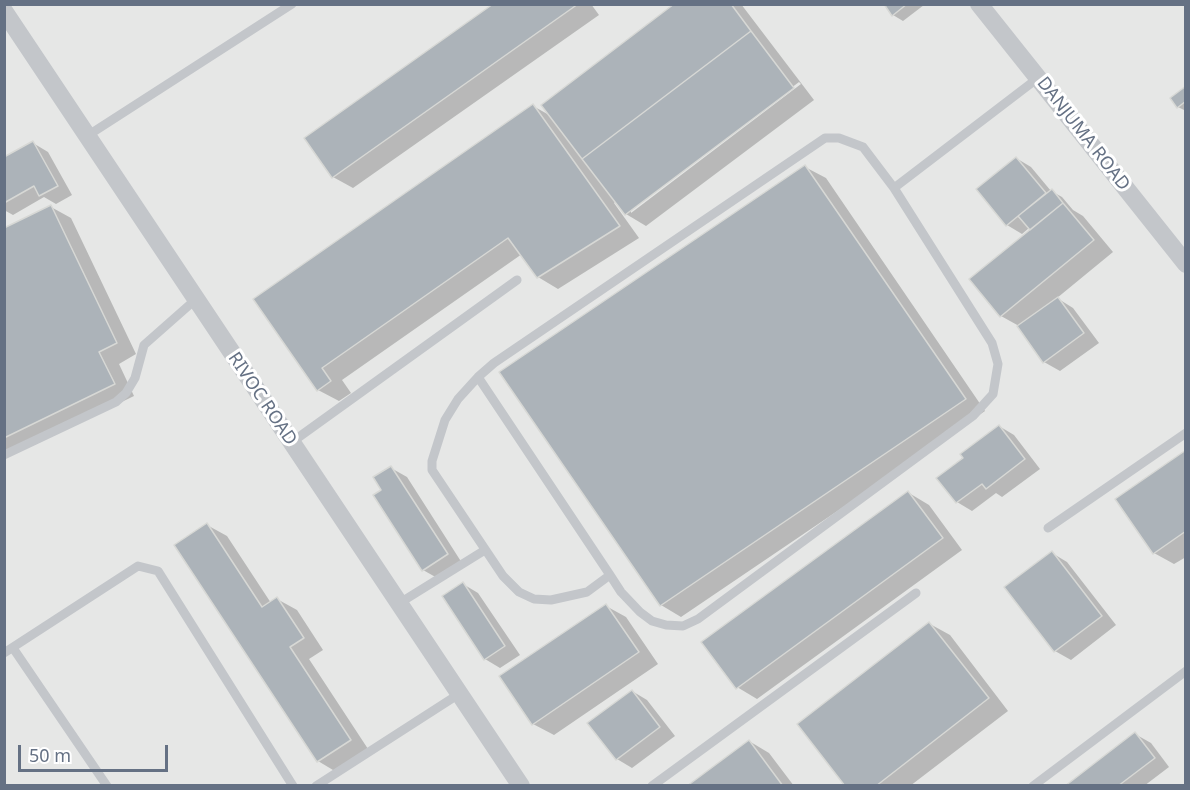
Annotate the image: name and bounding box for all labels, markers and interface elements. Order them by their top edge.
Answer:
street label: DANJUMA ROAD [1032,73,1134,195]
street label: RIVOC ROAD [223,348,301,450]
scale bar [21,733,171,771]
text: 50 m [29,743,71,767]

